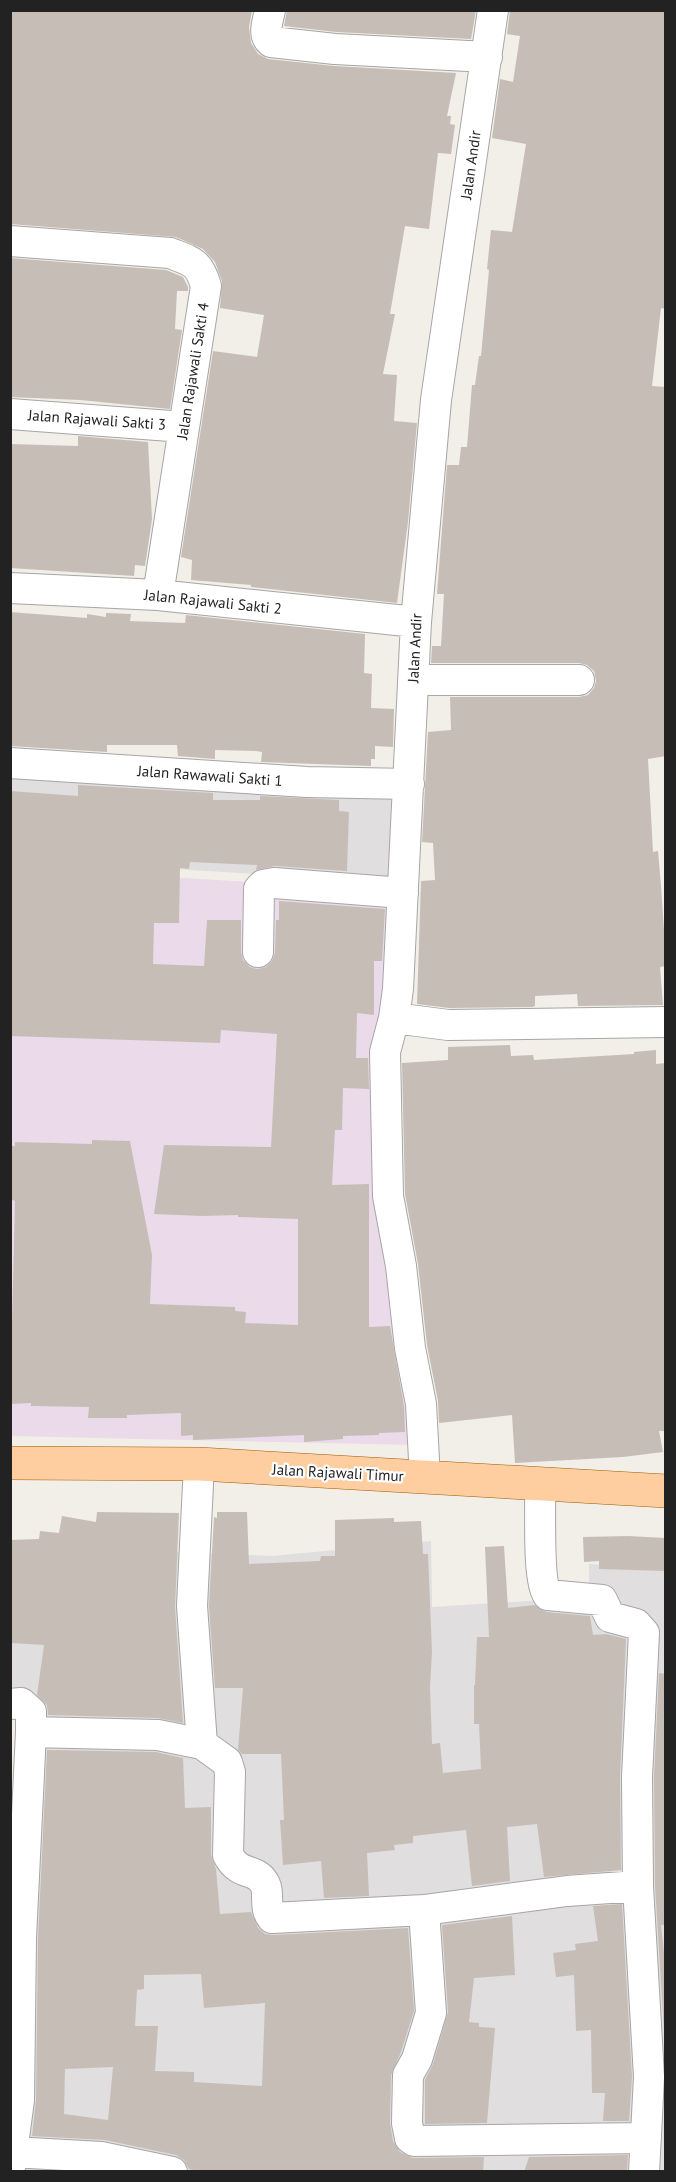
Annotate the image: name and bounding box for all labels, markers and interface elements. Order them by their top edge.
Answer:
street label: Jalan Andir [456,129,485,202]
street label: Jalan Rajawali Sakti 4 [172,301,213,442]
street label: Jalan Rajawali Sakti 3 [26,405,167,434]
street label: Jalan Rajawali Sakti 2 [142,585,283,618]
street label: Jalan Andir [403,613,426,684]
street label: Jalan Rawawali Sakti 1 [136,761,283,790]
street label: Jalan Rajawali Timur [271,1460,404,1485]

